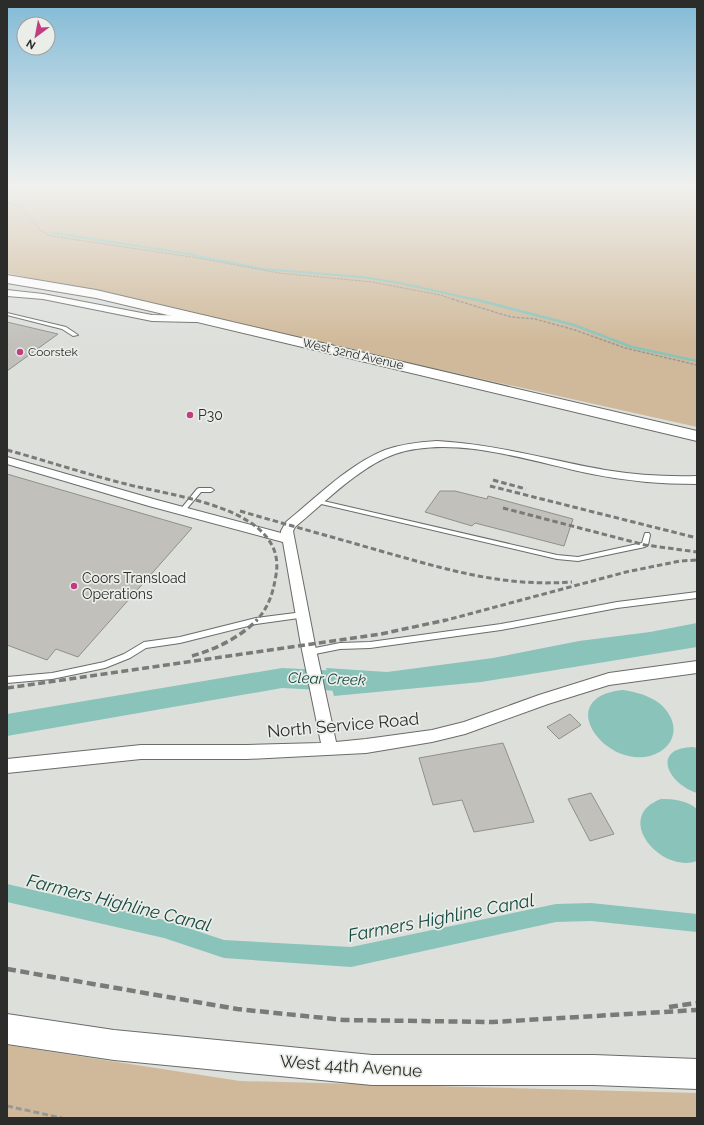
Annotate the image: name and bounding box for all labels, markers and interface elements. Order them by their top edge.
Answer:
north arrow [16,16,56,56]
text: N [24,36,38,52]
street label: West 32nd Avenue [301,336,405,372]
place label: Coorstek [28,345,78,359]
marker: Coorstek [15,347,25,357]
place label: P30 [198,407,223,423]
marker: P30 [185,410,195,420]
place label: Coors Transload Operations [82,570,186,602]
marker: Coors Transload Operations [69,581,79,591]
water label: Clear Creek [288,669,366,689]
street label: North Service Road [266,708,420,742]
water label: Farmers Highline Canal [25,869,214,936]
water label: Farmers Highline Canal [346,889,536,946]
street label: West 44th Avenue [279,1051,423,1081]

